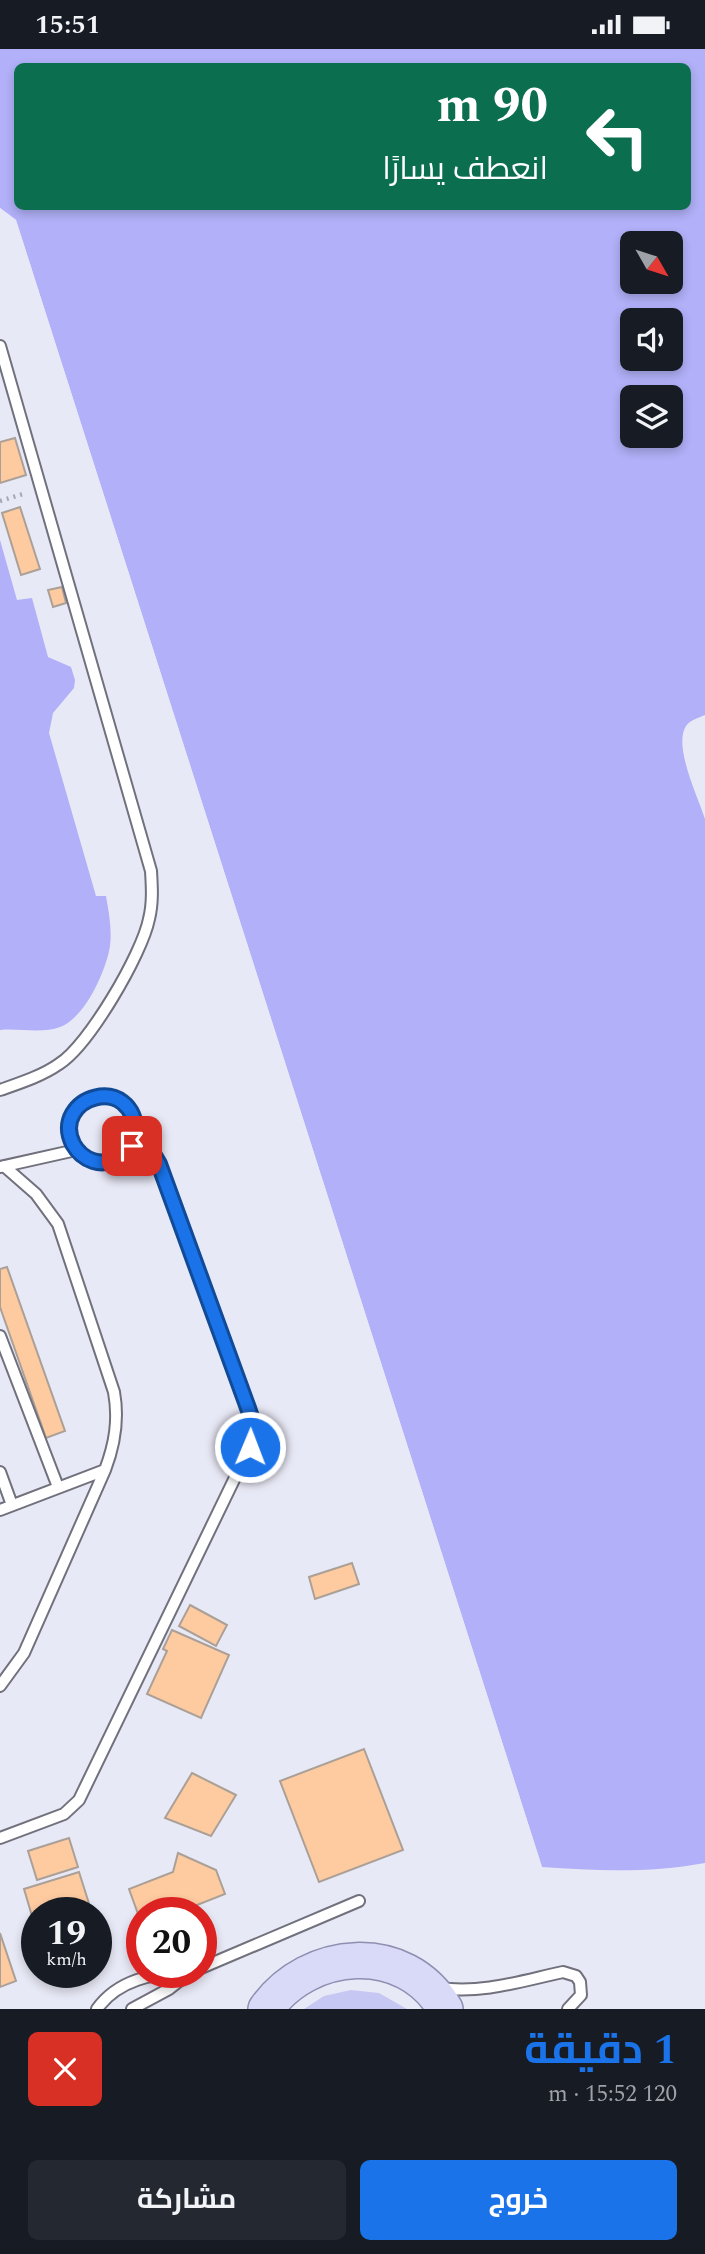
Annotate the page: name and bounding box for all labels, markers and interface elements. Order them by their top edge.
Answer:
text: 15:51 [35,5,100,45]
text: 90 m [437,69,548,144]
icon: left [572,91,663,182]
text: انعطف يسارًا [382,145,548,194]
north arrow [620,231,682,294]
map controls [620,231,683,448]
button: sound [620,308,683,371]
button: layers [620,385,683,448]
pin [102,1116,162,1176]
icon: arrive [113,1127,151,1165]
position arrow [213,1410,287,1484]
speed limit sign: 20 [126,1897,217,1988]
text: 19 [47,1907,86,1960]
text: km/h [46,1946,87,1973]
text: 1 دقيقة [524,2019,677,2082]
button: close [28,2032,102,2106]
text: 120 m · 15:52 [548,2077,677,2112]
button: مشاركة [28,2160,346,2240]
button: خروج [360,2160,677,2240]

